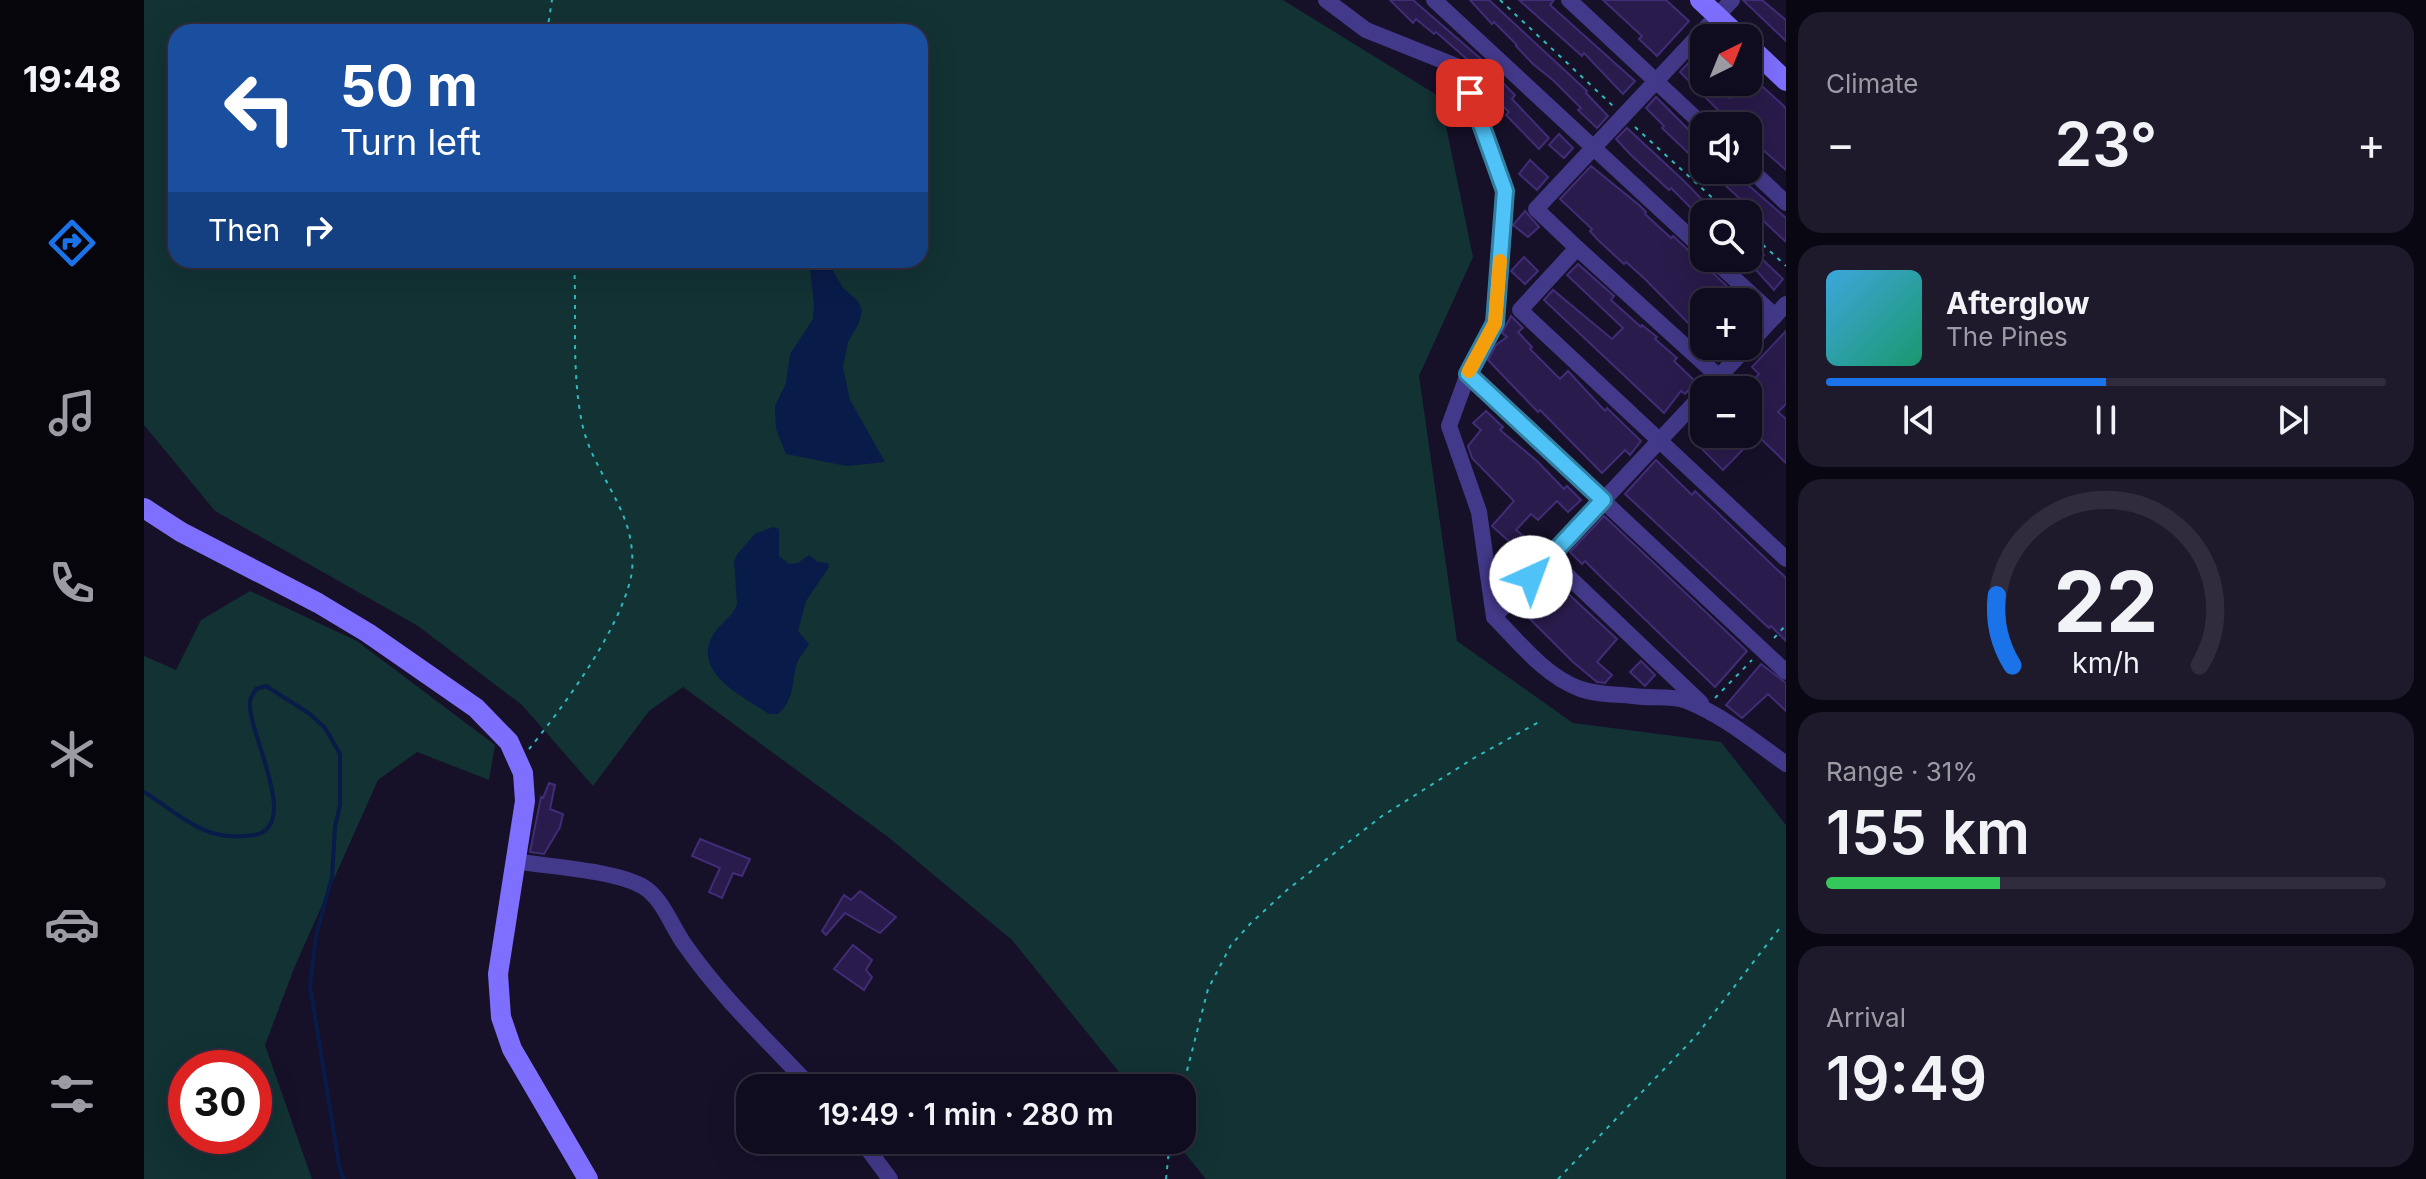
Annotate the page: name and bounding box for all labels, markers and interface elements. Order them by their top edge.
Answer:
north arrow [1690,24,1762,96]
map controls [1690,24,1762,448]
text: 50 m [340,52,478,120]
icon: left [208,56,312,160]
text: 19:48 [23,57,121,101]
pin [1436,59,1504,127]
text: Climate [1826,68,1918,99]
icon: arrive [1448,71,1492,115]
text: 23° [2055,108,2157,180]
button: sound [1690,112,1762,184]
text: − [1826,117,1855,171]
text: + [2357,117,2386,171]
text: Turn left [340,120,481,164]
button: search [1690,200,1762,272]
icon: right [296,208,340,252]
text: Then [208,212,280,248]
icon: directions [44,215,100,271]
text: Afterglow [1946,285,2090,321]
button: + [1690,288,1762,360]
text: The Pines [1946,321,2068,352]
button: − [1690,376,1762,448]
icon: music [44,385,100,441]
icon: previous [1897,398,1941,442]
icon: pause [2084,398,2128,442]
icon: next [2271,398,2315,442]
position arrow [1489,535,1573,619]
text: 22 [2054,550,2158,651]
icon: phone [44,555,100,611]
text: km/h [2072,645,2140,680]
icon: climate [44,726,100,782]
text: Range · 31% [1826,756,1978,787]
text: 155 km [1826,796,2030,868]
icon: car [44,896,100,952]
text: Arrival [1826,1002,1906,1033]
text: 19:49 [1826,1042,1987,1114]
speed limit sign: 30 [168,1050,272,1154]
icon: filters [44,1066,100,1122]
text: 19:49 · 1 min · 280 m [818,1096,1114,1132]

